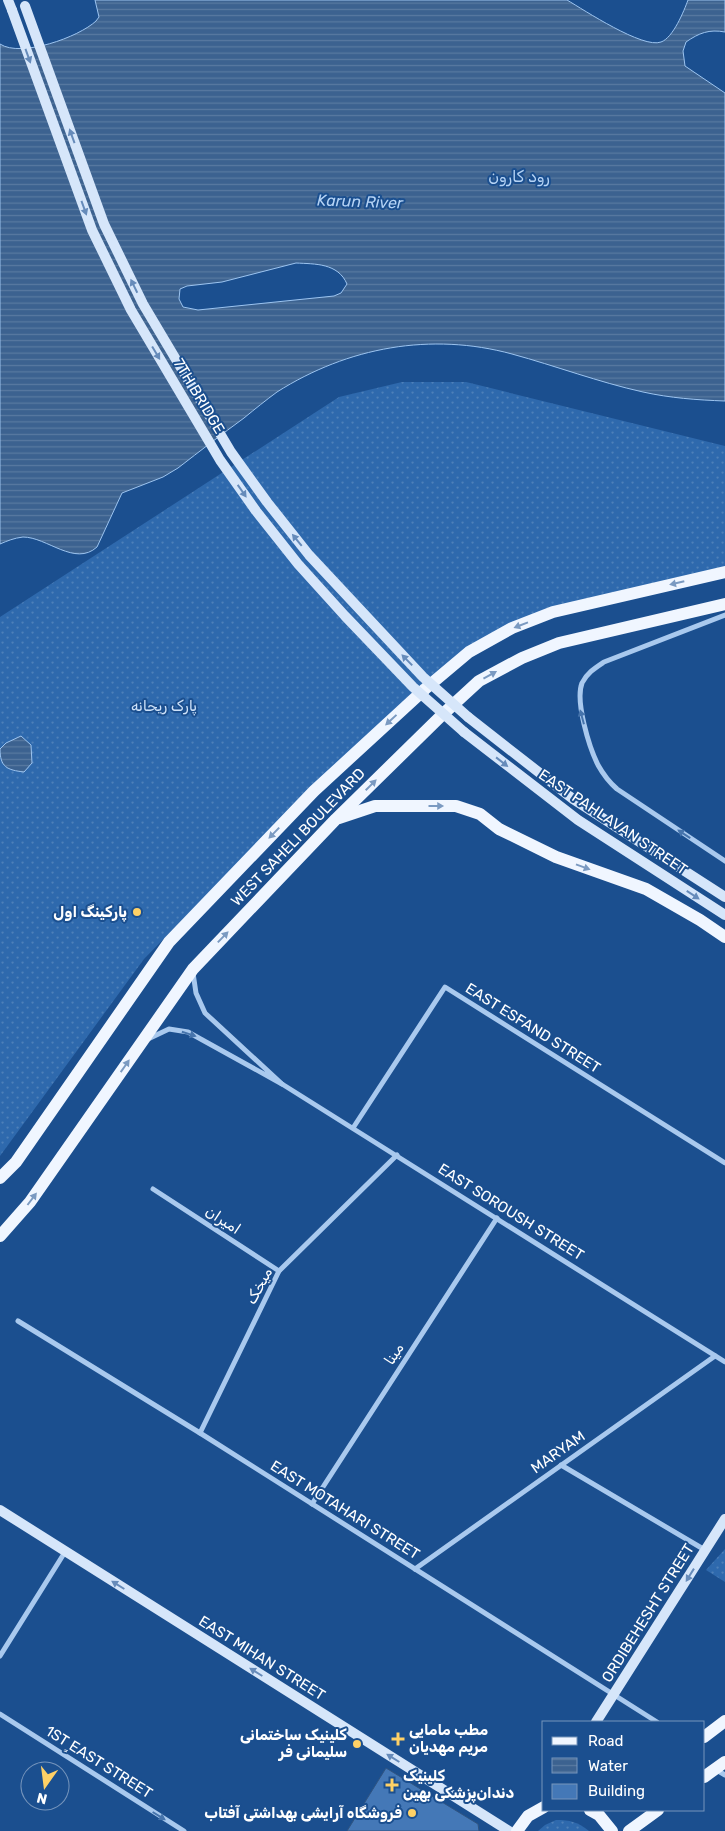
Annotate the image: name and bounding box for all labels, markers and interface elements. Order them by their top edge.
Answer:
one-way arrow [25,48,32,63]
one-way arrow [68,128,76,143]
water label: رود کارون [488,167,550,187]
water label: Karun River [317,191,404,213]
one-way arrow [81,201,88,216]
one-way arrow [130,279,138,293]
one-way arrow [152,347,161,360]
street label: 7TH BRIDGE [170,355,228,437]
one-way arrow [237,484,247,498]
one-way arrow [292,534,303,547]
one-way arrow [670,579,685,587]
one-way arrow [513,621,528,629]
one-way arrow [401,654,413,666]
one-way arrow [483,671,498,679]
park label: پارک ریحانه [131,697,197,716]
one-way arrow [578,709,586,724]
one-way arrow [385,714,397,726]
one-way arrow [495,757,509,767]
street label: WEST SAHELI BOULEVARD [227,764,369,910]
street label: EAST PAHLAVAN STREET [535,765,691,879]
one-way arrow [365,779,377,791]
one-way arrow [428,802,444,810]
one-way arrow [268,827,280,839]
one-way arrow [678,829,691,839]
one-way arrow [576,864,591,871]
one-way arrow [686,890,700,899]
place label: پارکینگ اول [53,903,127,922]
marker: پارکینگ اول [131,906,143,918]
one-way arrow [217,932,229,944]
street label: EAST ESFAND STREET [462,979,604,1077]
one-way arrow [181,1030,196,1038]
one-way arrow [120,1060,130,1073]
street label: EAST SOROUSH STREET [435,1160,587,1264]
one-way arrow [26,1193,37,1206]
street label: امیران [202,1202,244,1238]
street label: میخک [242,1265,276,1307]
street label: مینا [380,1340,408,1368]
street label: MARYAM [527,1427,589,1477]
street label: EAST MOTAHARI STREET [267,1457,423,1564]
street label: ORDIBEHESHT STREET [598,1540,698,1686]
one-way arrow [685,1569,694,1582]
one-way arrow [112,1580,125,1590]
street label: EAST MIHAN STREET [195,1612,329,1704]
one-way arrow [249,1667,262,1676]
place label: مطب مامایی مریم مهدیان [409,1721,488,1757]
legend [542,1721,705,1811]
street label: 1ST ٍEAST STREET [42,1722,156,1803]
place label: کلینیک ساختمانی سلیمانی فر [240,1726,347,1761]
marker: مطب مامایی مریم مهدیان [391,1732,405,1746]
text: Road [588,1732,624,1750]
marker: کلینیک ساختمانی سلیمانی فر [351,1738,363,1750]
one-way arrow [387,1754,400,1763]
text: Water [588,1757,628,1775]
north arrow [20,1761,70,1811]
place label: کلینیک دندان‌پزشکی بهین [403,1767,515,1803]
marker: کلینیک دندان‌پزشکی بهین [385,1778,399,1792]
text: Building [588,1782,645,1800]
text: N [35,1789,49,1808]
place label: فروشگاه آرایشی بهداشتی آفتاب [204,1804,402,1822]
marker: فروشگاه آرایشی بهداشتی آفتاب [406,1807,418,1819]
one-way arrow [153,1811,166,1820]

